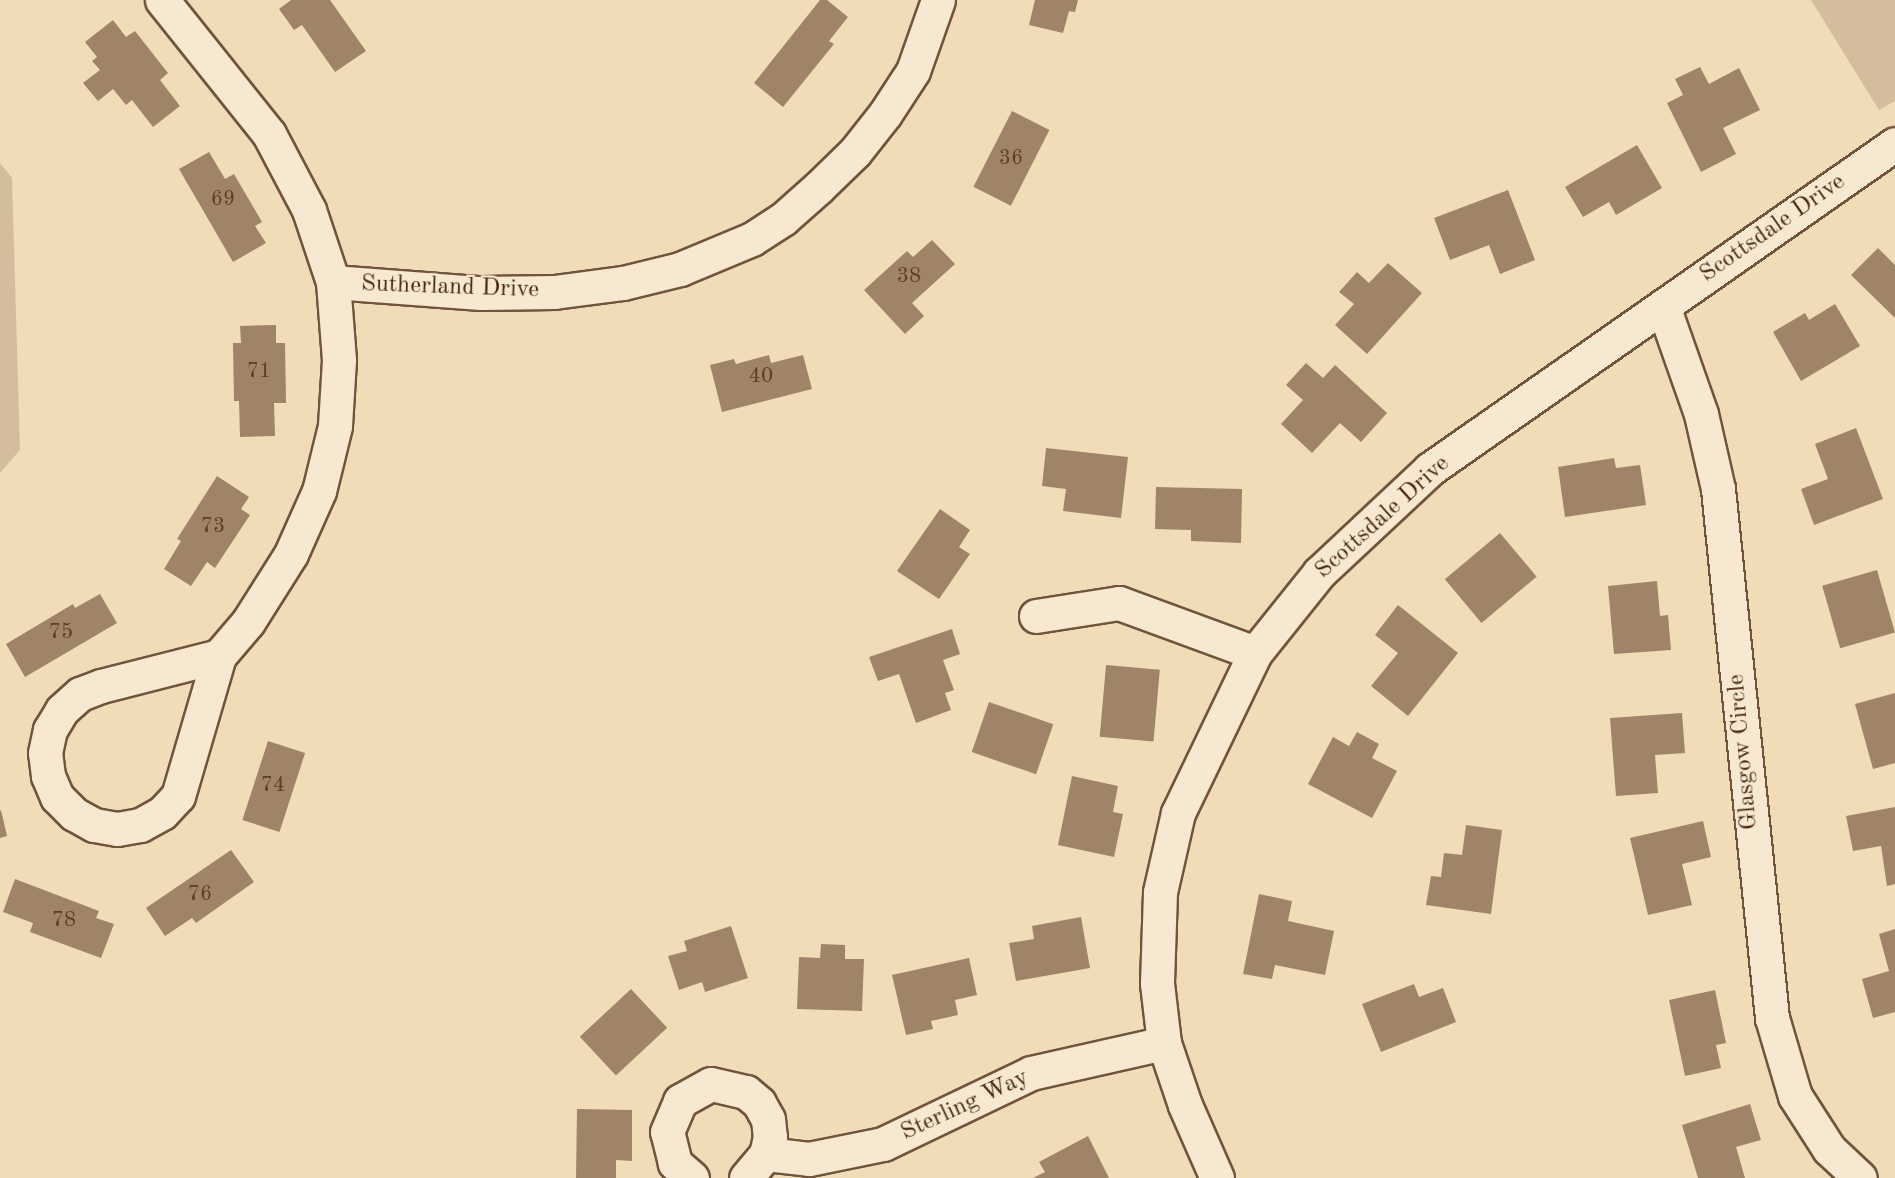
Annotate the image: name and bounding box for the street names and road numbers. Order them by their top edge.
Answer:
street label: Scottsdale Drive [1695,168,1851,290]
street label: Sutherland Drive [360,270,540,306]
street label: Scottsdale Drive [1310,450,1456,586]
street label: Glasgow Circle [1723,673,1765,831]
street label: Sterling Way [897,1064,1033,1148]

